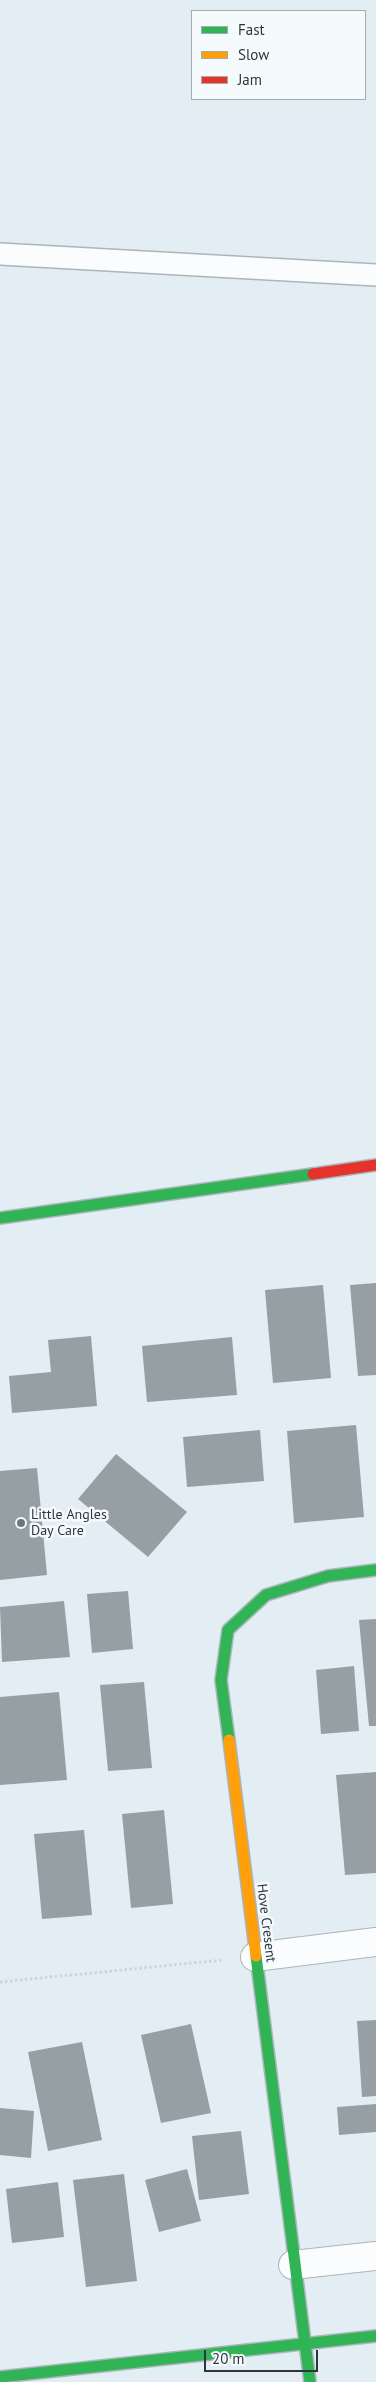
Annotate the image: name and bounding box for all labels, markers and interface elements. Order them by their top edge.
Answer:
legend [191,10,366,100]
text: Fast [238,20,265,39]
text: Slow [238,45,269,64]
text: Jam [238,70,262,89]
place label: Little Angles Day Care [31,1507,107,1540]
marker: Little Angles Day Care [15,1517,27,1529]
street label: Hove Cresent [253,1883,279,1963]
scale bar [206,2340,320,2372]
text: 20 m [212,2349,245,2368]

